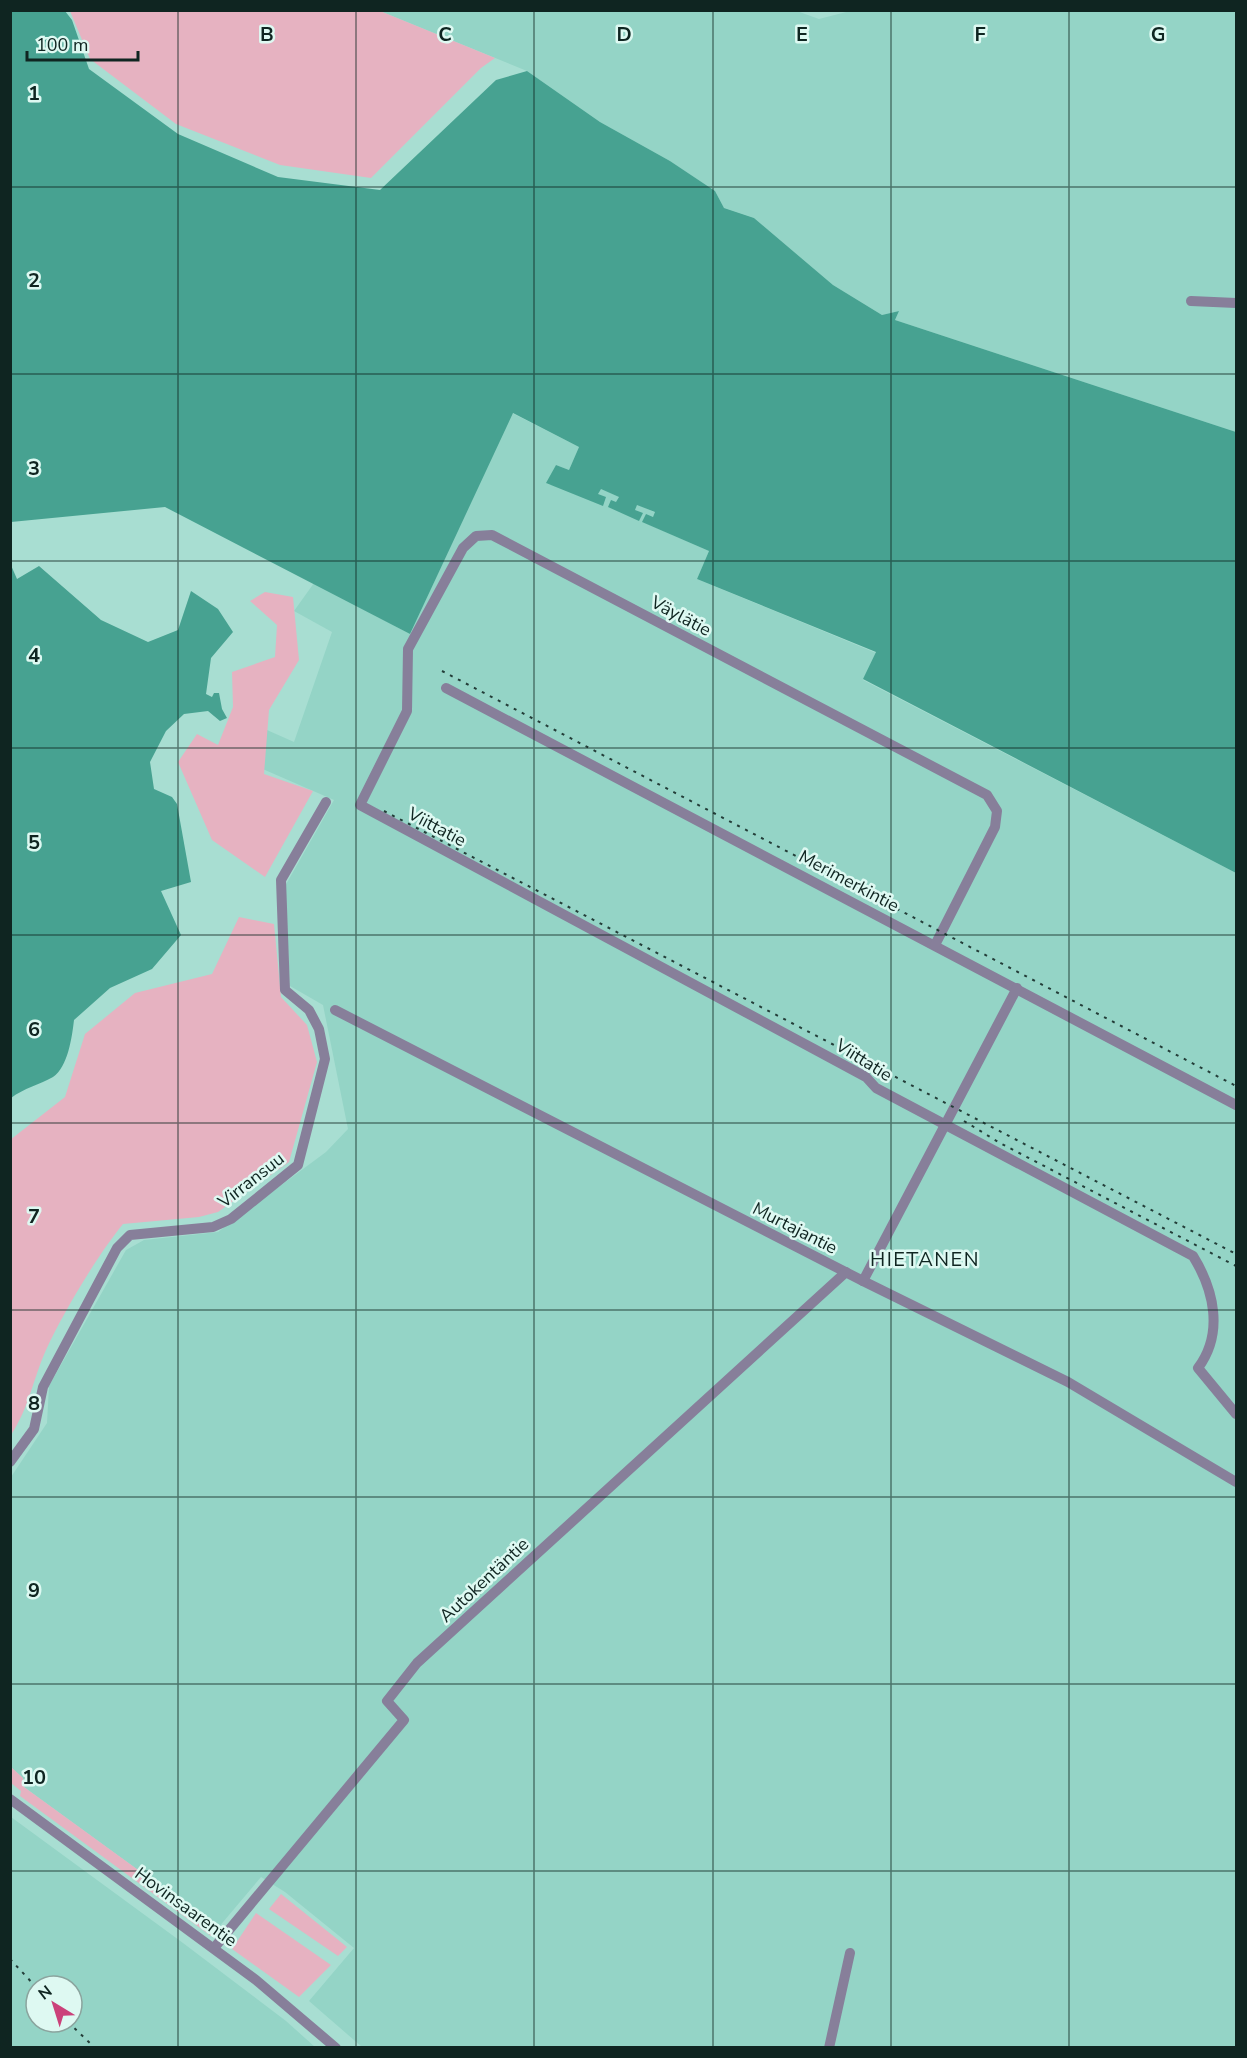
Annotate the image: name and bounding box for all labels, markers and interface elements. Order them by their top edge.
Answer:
text: B [260,21,274,48]
text: C [438,21,452,48]
text: D [616,21,632,48]
text: E [796,21,808,48]
text: F [974,21,986,48]
text: G [1151,21,1165,48]
scale bar [27,24,138,62]
text: 100 m [36,33,88,57]
text: 1 [28,80,40,107]
text: 2 [28,267,40,294]
text: 3 [28,455,40,482]
street label: Väylätie [646,590,715,642]
text: 4 [28,642,40,669]
street label: Viittatie [403,801,470,852]
text: 5 [28,829,40,856]
street label: Merimerkintie [795,844,903,918]
text: 6 [28,1016,40,1043]
street label: Viittatie [830,1033,897,1087]
street label: Virransuu [212,1147,289,1214]
street label: Murtajantie [748,1196,842,1260]
text: 7 [28,1203,40,1230]
district label: HIETANEN [870,1246,980,1273]
text: 8 [28,1390,40,1417]
street label: Autokentäntie [434,1532,534,1628]
text: 9 [28,1577,40,1604]
text: 10 [22,1764,46,1791]
street label: Hovinsaarentie [130,1862,242,1952]
north arrow [24,1974,84,2034]
text: N [34,1981,57,2005]

